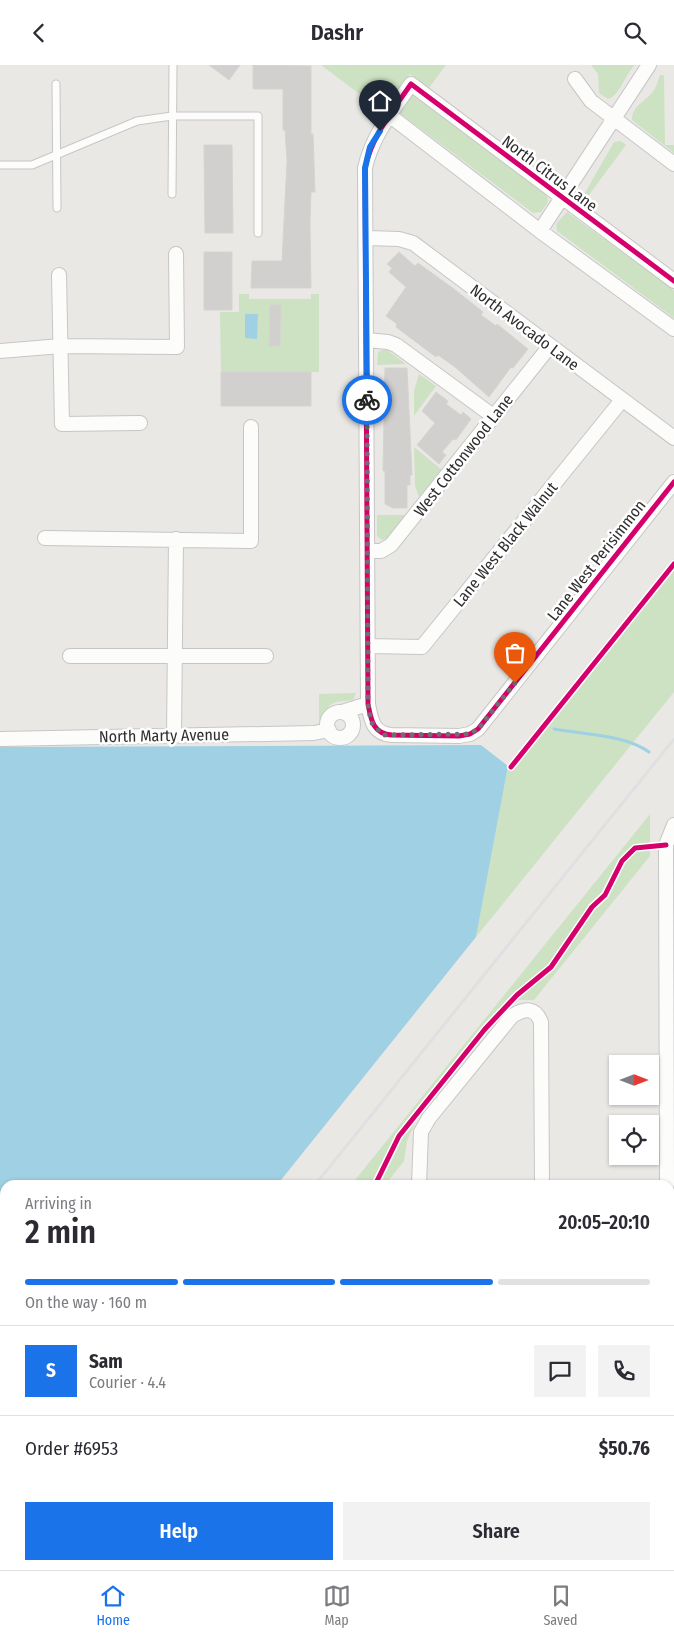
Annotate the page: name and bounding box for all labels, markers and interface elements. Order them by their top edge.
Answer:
icon: back [25,19,53,47]
text: Dashr [311,19,363,46]
icon: search [621,19,649,47]
pin [359,80,401,131]
icon: home [366,87,394,115]
street label: North Citrus Lane [498,131,601,215]
street label: North Avocado Lane [466,280,583,375]
courier [342,375,392,425]
icon: bike [353,386,381,414]
street label: West Cottonwood Lane [410,390,517,520]
street label: Lane West Black Walnut [449,478,562,610]
street label: Lane West Perisimmon [543,496,650,625]
pin [494,632,536,683]
icon: bag [501,639,529,667]
street label: North Marty Avenue [99,725,229,746]
north arrow [609,1055,659,1105]
map controls [609,1055,659,1165]
button: locate [609,1115,659,1165]
text: Arriving in [25,1194,92,1213]
text: 20:05–20:10 [558,1211,650,1234]
text: 2 min [25,1213,96,1251]
text: On the way · 160 m [25,1293,147,1312]
button: chat [534,1345,586,1397]
button: phone [598,1345,650,1397]
text: Sam [89,1350,123,1373]
text: S [46,1359,56,1382]
text: Courier · 4.4 [89,1373,166,1392]
text: Order #6953 [25,1437,118,1460]
text: $50.76 [599,1437,650,1460]
button: Help [25,1502,333,1560]
button: Share [343,1502,650,1560]
tab: Home [96,1582,130,1629]
tab: Map [323,1582,351,1629]
tab: Saved [543,1582,578,1629]

